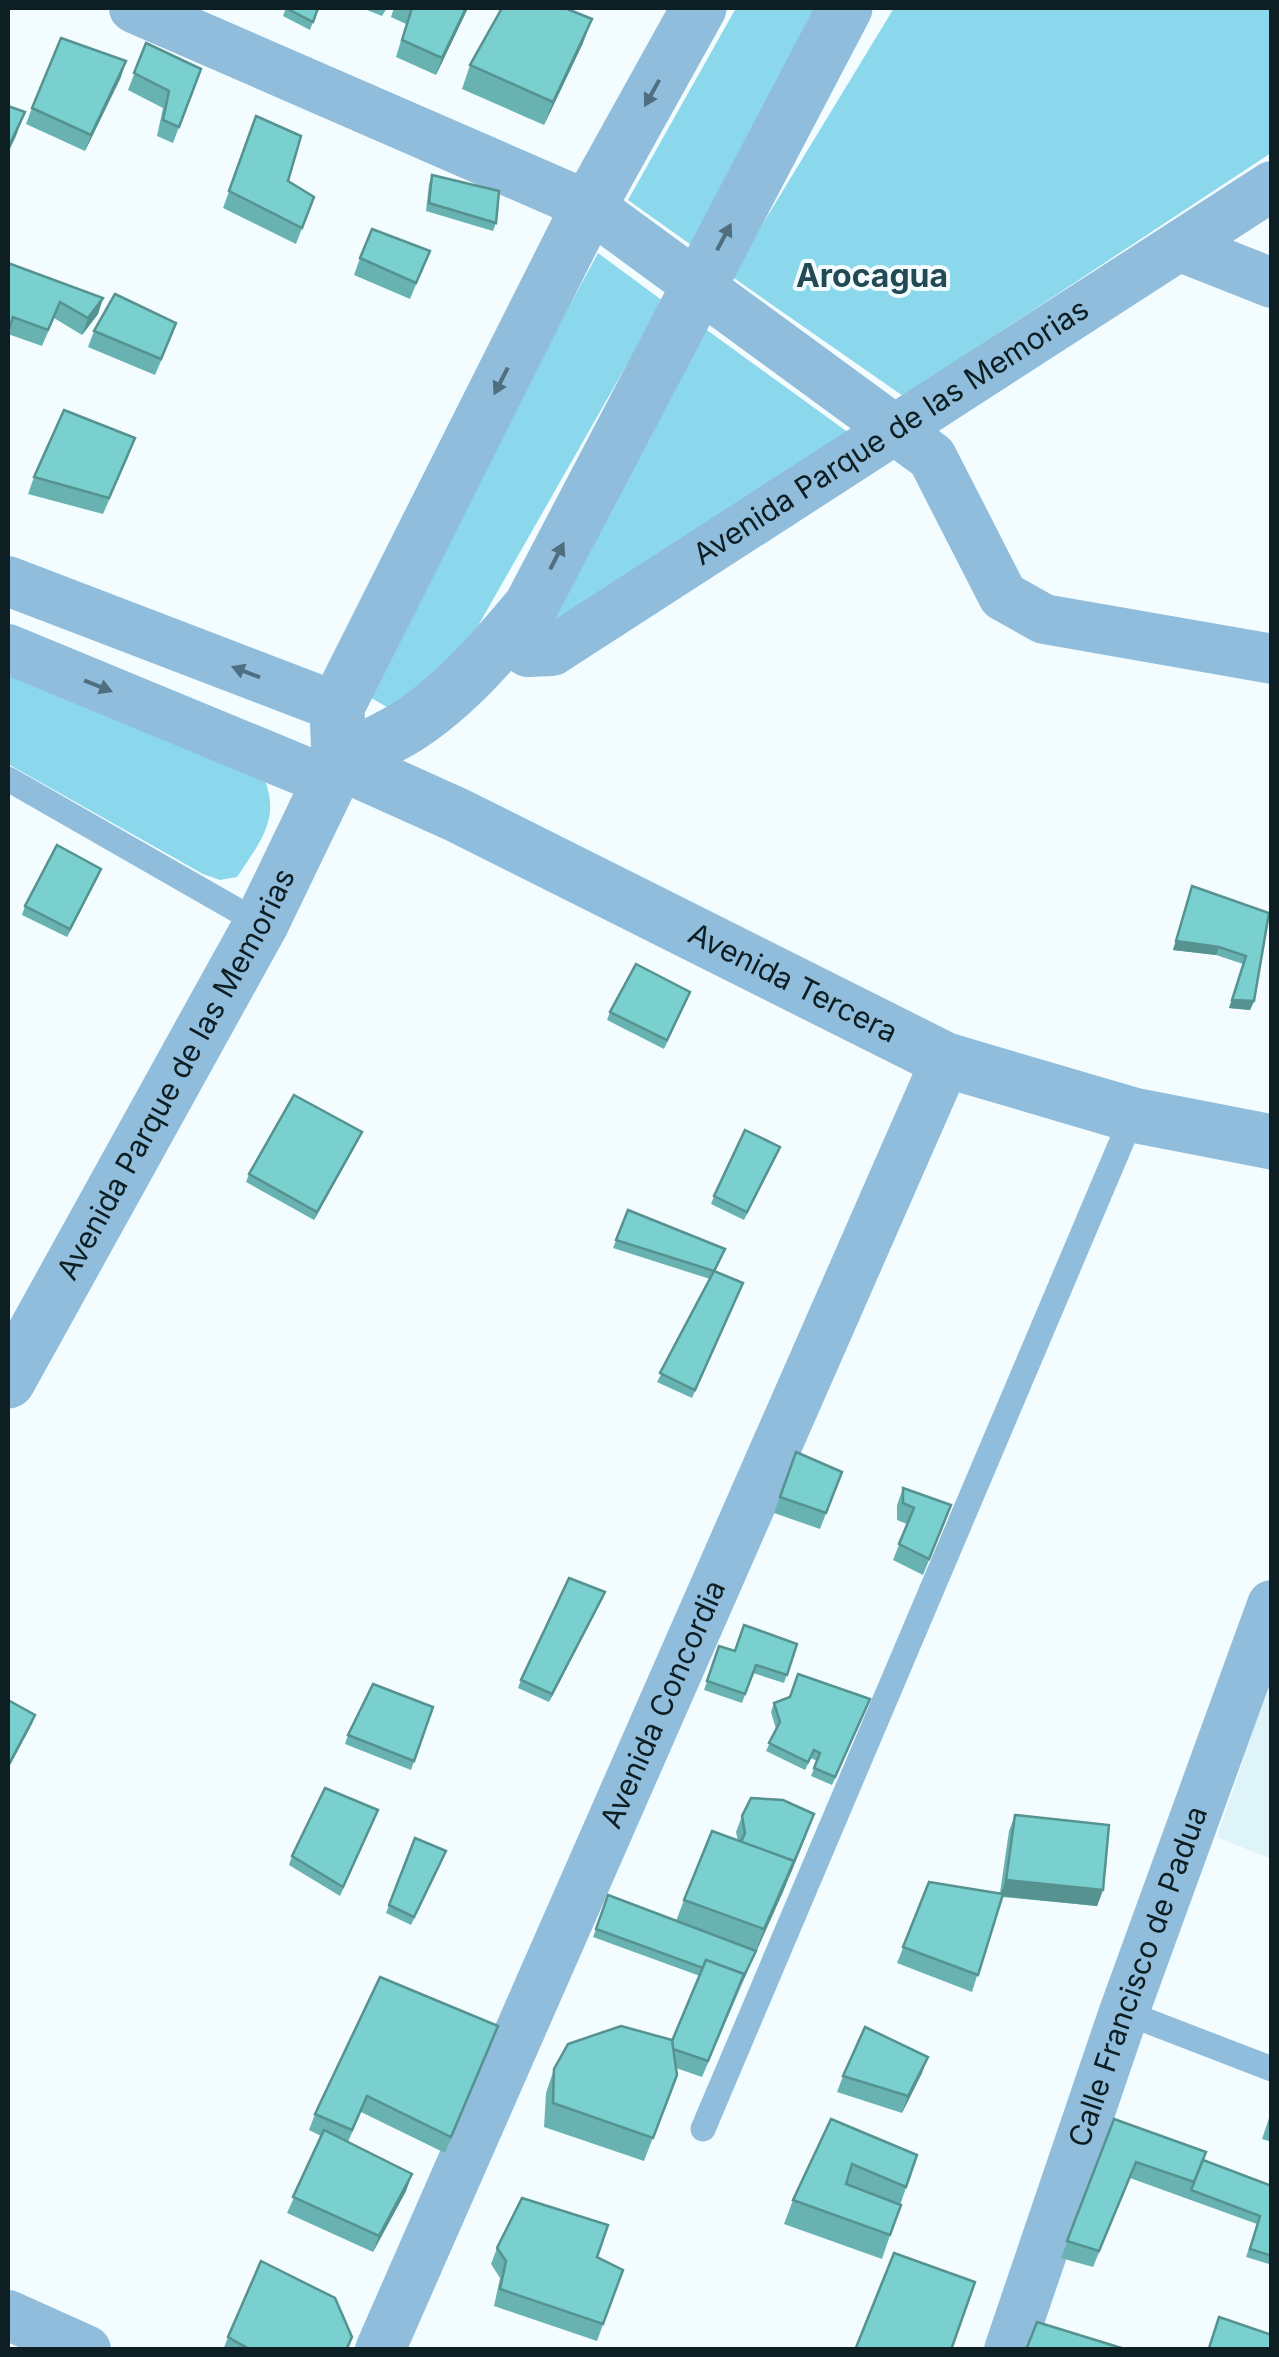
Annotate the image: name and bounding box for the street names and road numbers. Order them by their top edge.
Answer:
street label: Avenida Parque de las Memorias [686,290,1095,572]
street label: Avenida Parque de las Memorias [49,862,302,1286]
street label: Avenida Tercera [683,915,904,1050]
street label: Avenida Concordia [592,1574,733,1834]
street label: Calle Francisco de Padua [1060,1801,1214,2152]

